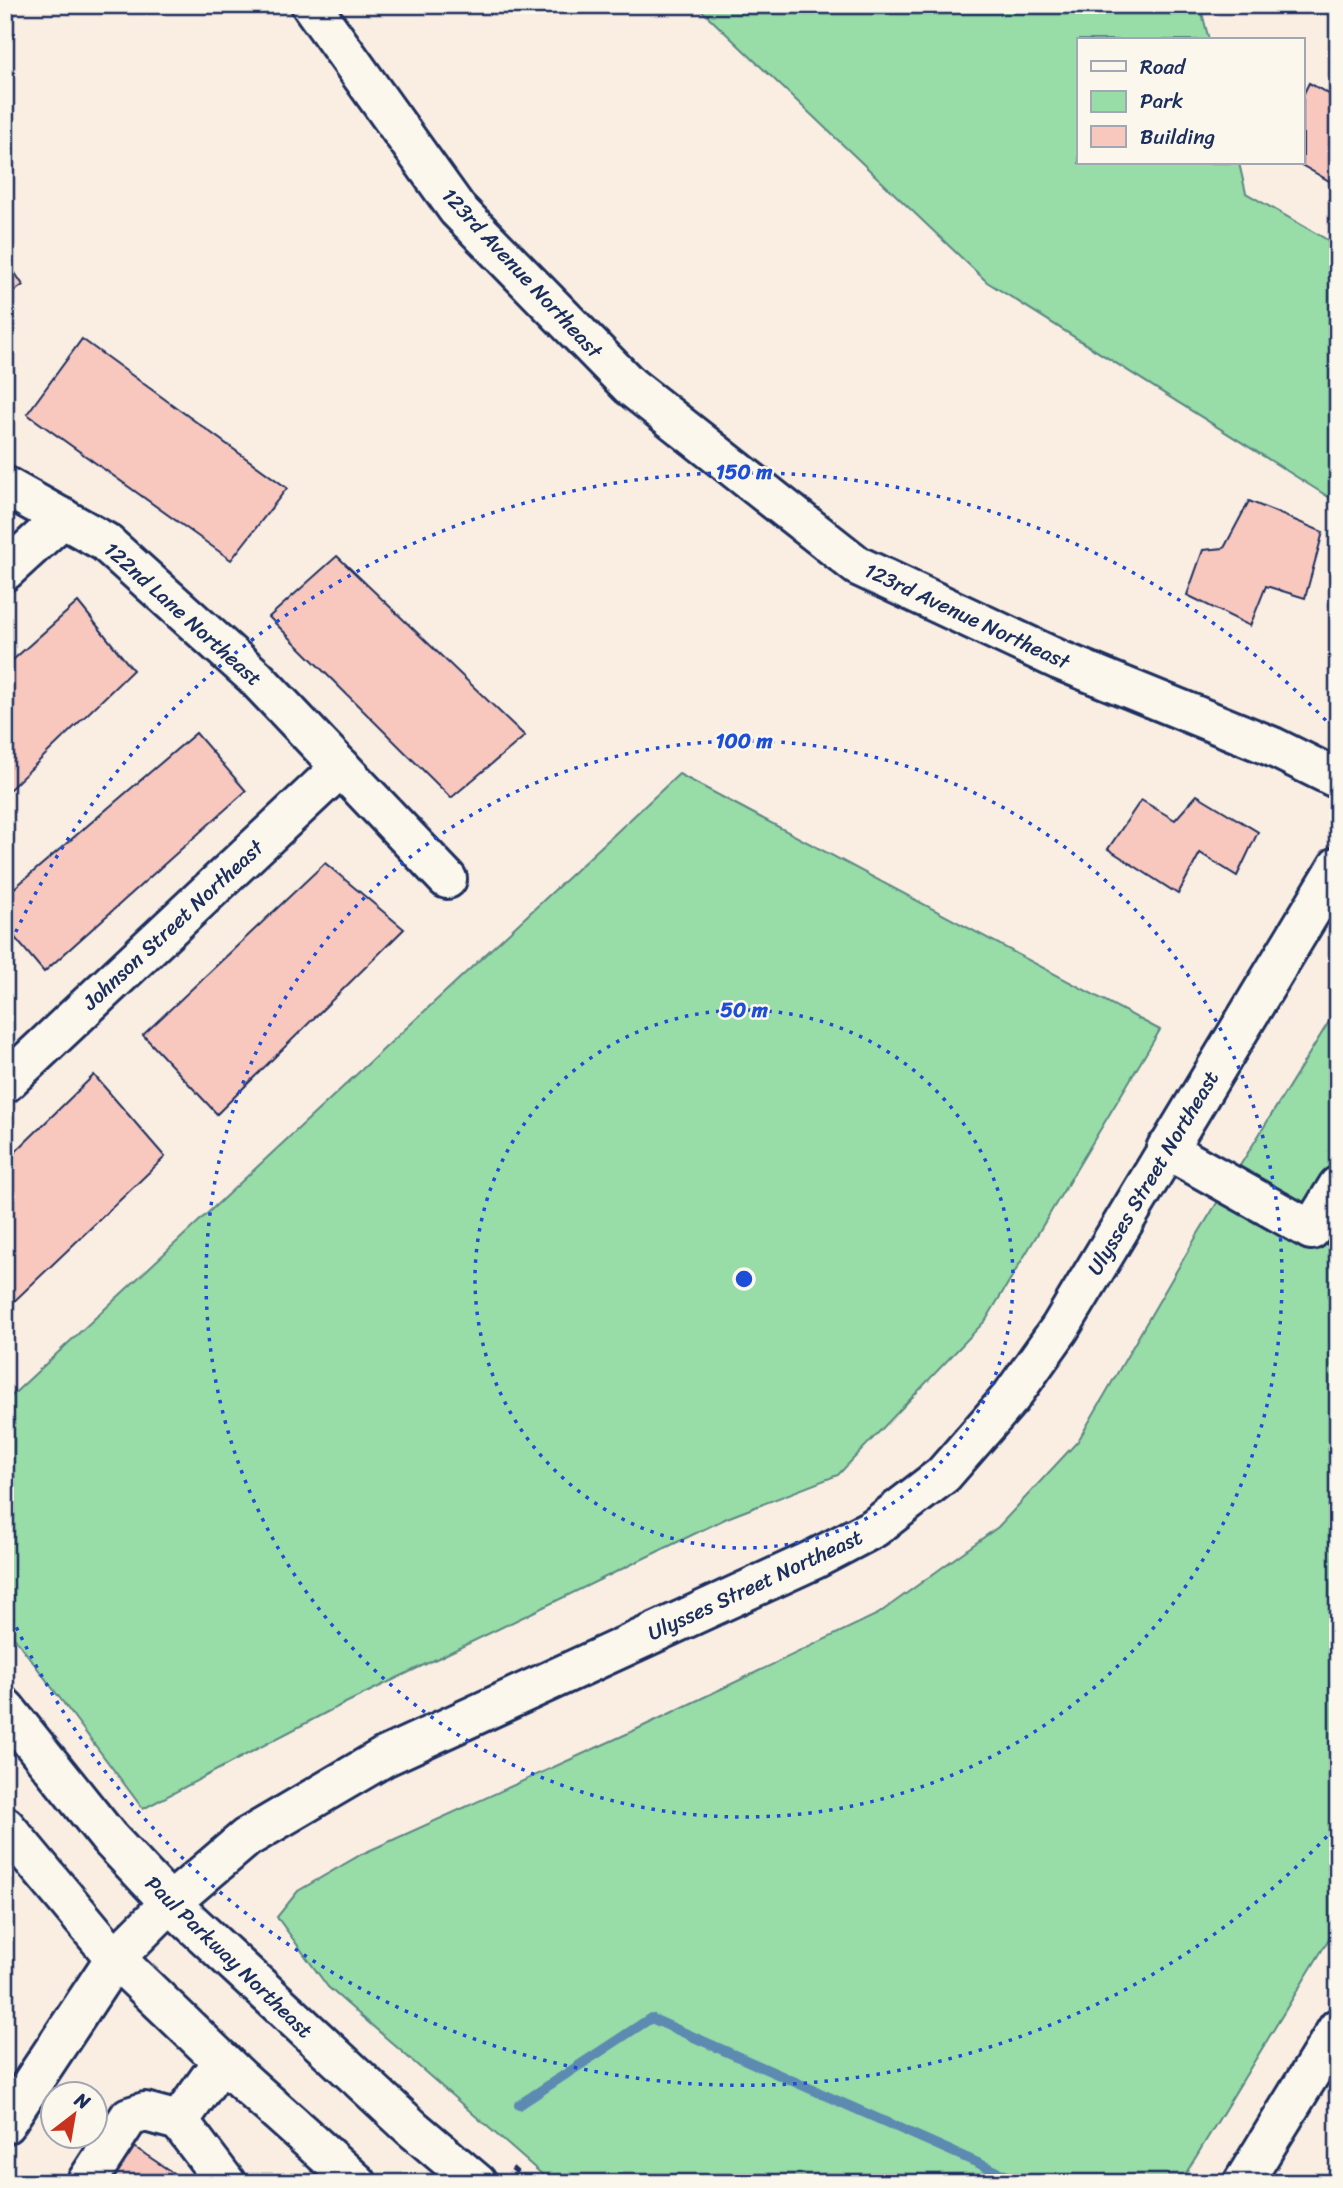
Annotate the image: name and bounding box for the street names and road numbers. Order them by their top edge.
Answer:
street label: 123rd Avenue Northeast [432,178,613,369]
street label: 122nd Lane Northeast [95,532,271,696]
street label: 123rd Avenue Northeast [858,552,1077,681]
street label: Johnson Street Northeast [72,829,274,1021]
street label: Ulysses Street Northeast [1076,1063,1230,1283]
street label: Ulysses Street Northeast [641,1518,869,1652]
street label: Paul Parkway Northeast [136,1866,322,2048]

